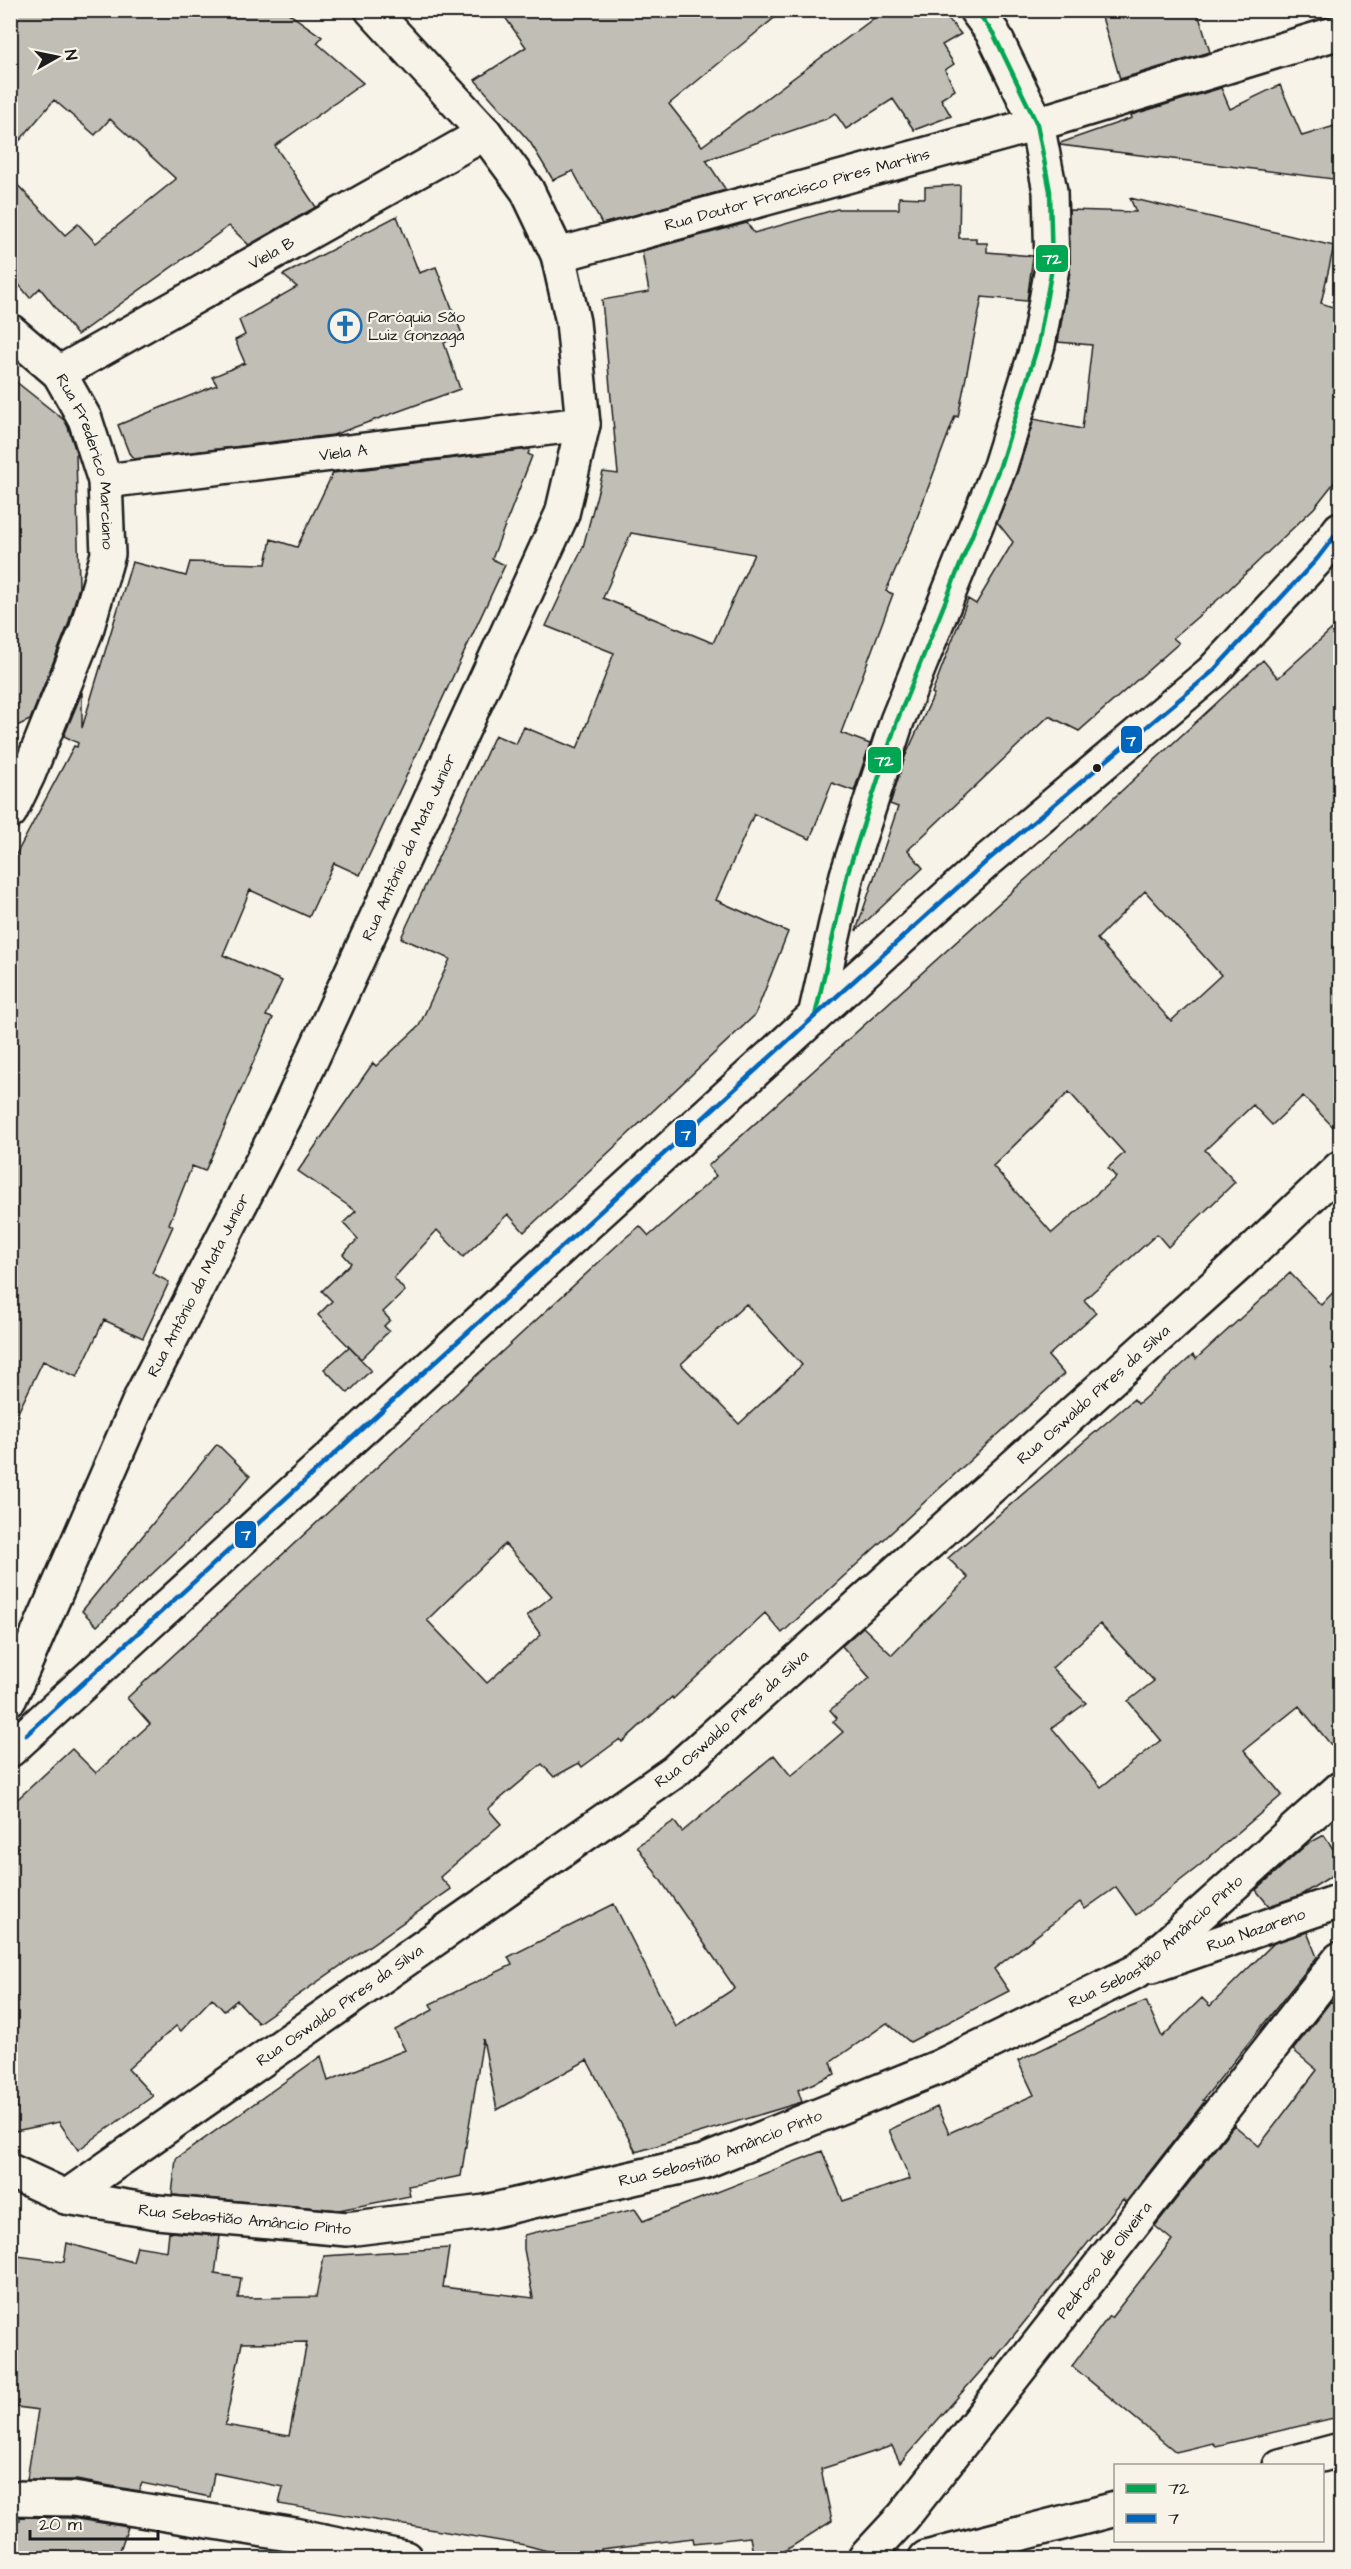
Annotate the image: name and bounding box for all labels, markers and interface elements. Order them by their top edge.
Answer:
north arrow [27,27,87,87]
text: N [59,48,82,61]
street label: Rua Doutor Francisco Pires Martins [662,143,932,236]
street label: Viela B [245,231,299,275]
line badge: 72 [1035,244,1069,273]
text: 72 [1042,248,1062,270]
place label: Paróquia São Luiz Gonzaga [368,306,465,347]
church icon: Paróquia São Luiz Gonzaga [327,308,363,344]
street label: Rua Frederico Marciano [51,370,119,550]
street label: Viela A [318,439,369,466]
line badge: 7 [1120,725,1143,754]
text: 7 [1125,730,1136,752]
line badge: 72 [867,746,902,774]
street label: Rua Antônio da Mata Junior [356,750,461,944]
text: 72 [874,750,894,772]
unlabelled marker [1091,762,1103,774]
line badge: 7 [674,1119,697,1148]
text: 7 [680,1124,691,1146]
street label: Rua Antônio da Mata Junior [142,1189,255,1381]
street label: Rua Oswaldo Pires da Silva [1012,1320,1175,1469]
line badge: 7 [234,1520,257,1549]
text: 7 [240,1524,251,1546]
street label: Rua Oswaldo Pires da Silva [650,1645,813,1793]
street label: Rua Sebastião Amâncio Pinto [1065,1870,1248,2013]
street label: Rua Nazareno [1204,1903,1308,1957]
street label: Rua Oswaldo Pires da Silva [252,1940,428,2072]
street label: Rua Sebastião Amâncio Pinto [617,2104,825,2192]
street label: Pedroso de Oliveira [1051,2197,1157,2324]
street label: Rua Sebastião Amâncio Pinto [137,2198,352,2240]
legend [1114,2464,1324,2542]
text: 72 [1168,2476,1190,2501]
scale bar [30,2503,158,2541]
text: 7 [1168,2506,1179,2531]
text: 20 m [39,2512,82,2537]

